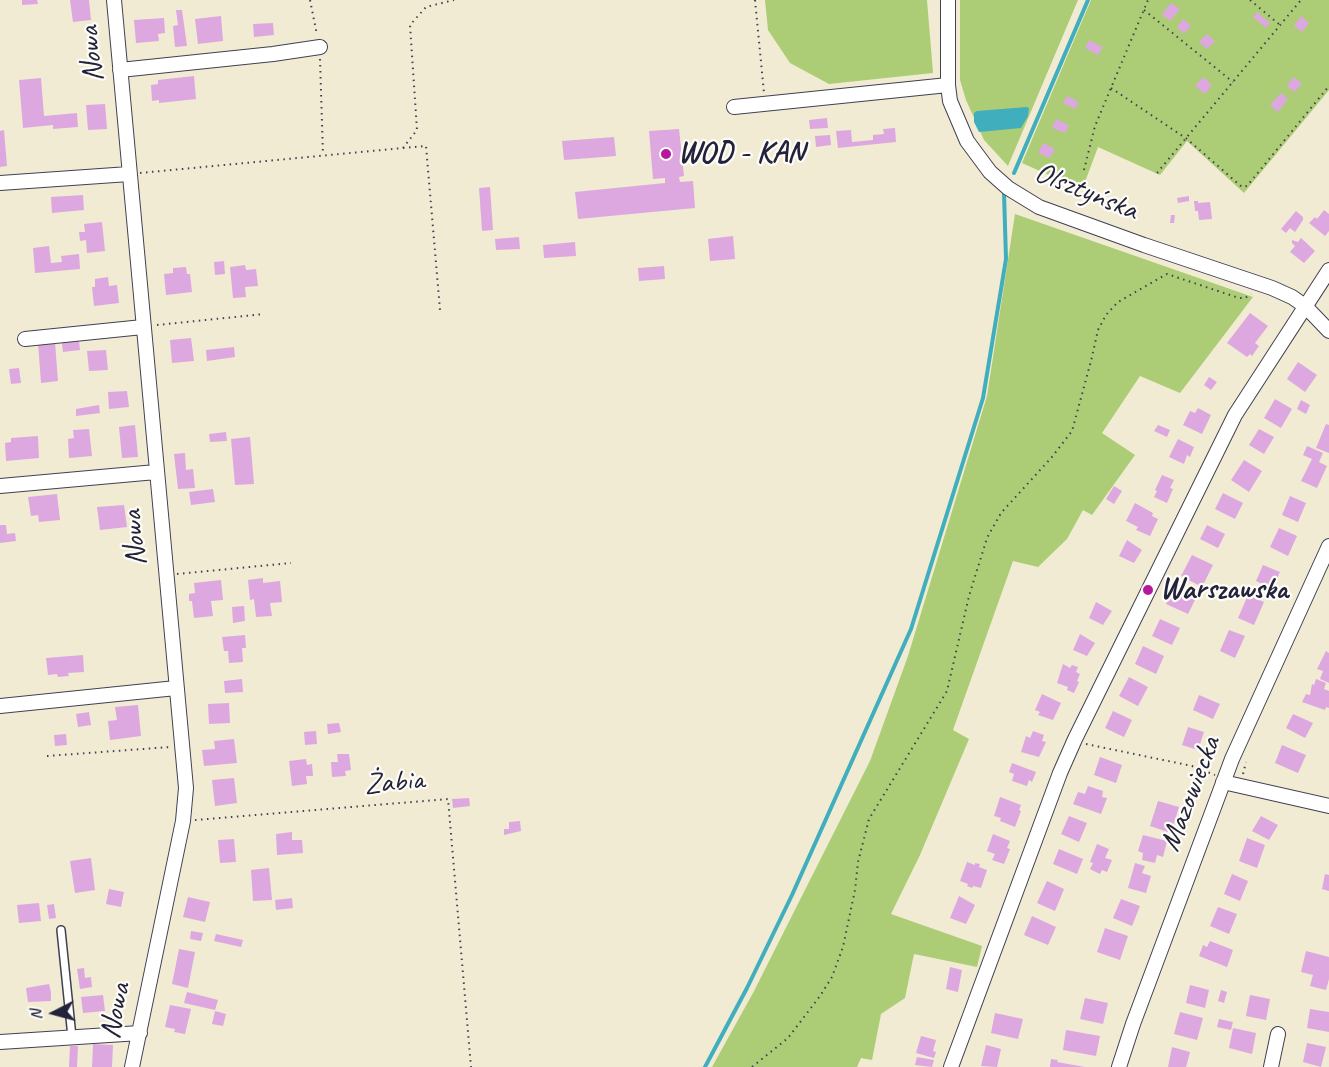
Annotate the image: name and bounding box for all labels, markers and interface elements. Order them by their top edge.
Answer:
street label: Nowa [72,25,112,83]
place label: WOD - KAN [678,136,804,172]
marker: WOD - KAN [659,147,673,161]
street label: Olsztyńska [1029,155,1143,229]
street label: Nowa [115,509,155,567]
place label: Warszawska [1160,572,1288,608]
marker: Warszawska [1141,583,1155,597]
street label: Mazowiecka [1153,732,1229,856]
street label: Żabia [363,762,425,804]
street label: Nowa [93,980,139,1042]
north arrow [24,983,84,1043]
text: N [26,1009,47,1021]

